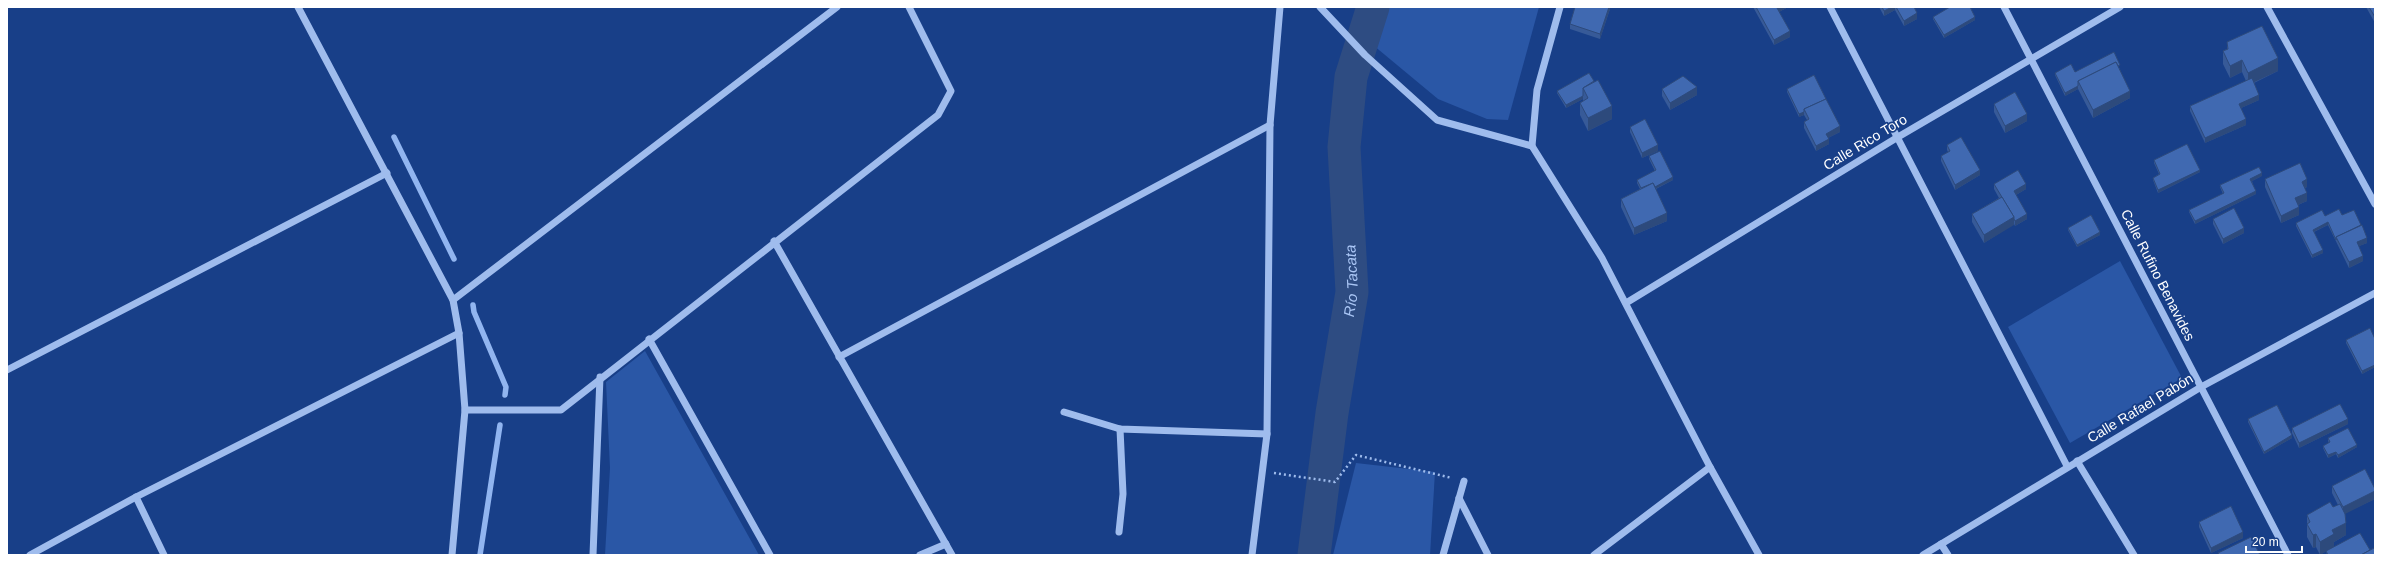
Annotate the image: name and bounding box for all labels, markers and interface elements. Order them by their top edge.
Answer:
street label: Calle Rico Toro [1820,111,1910,173]
street label: Calle Rufino Benavides [2118,207,2198,343]
water label: Río Tacata [1340,244,1361,318]
street label: Calle Rafael Pabón [2084,370,2196,446]
scale bar [2246,528,2302,554]
text: 20 m [2252,535,2279,549]

